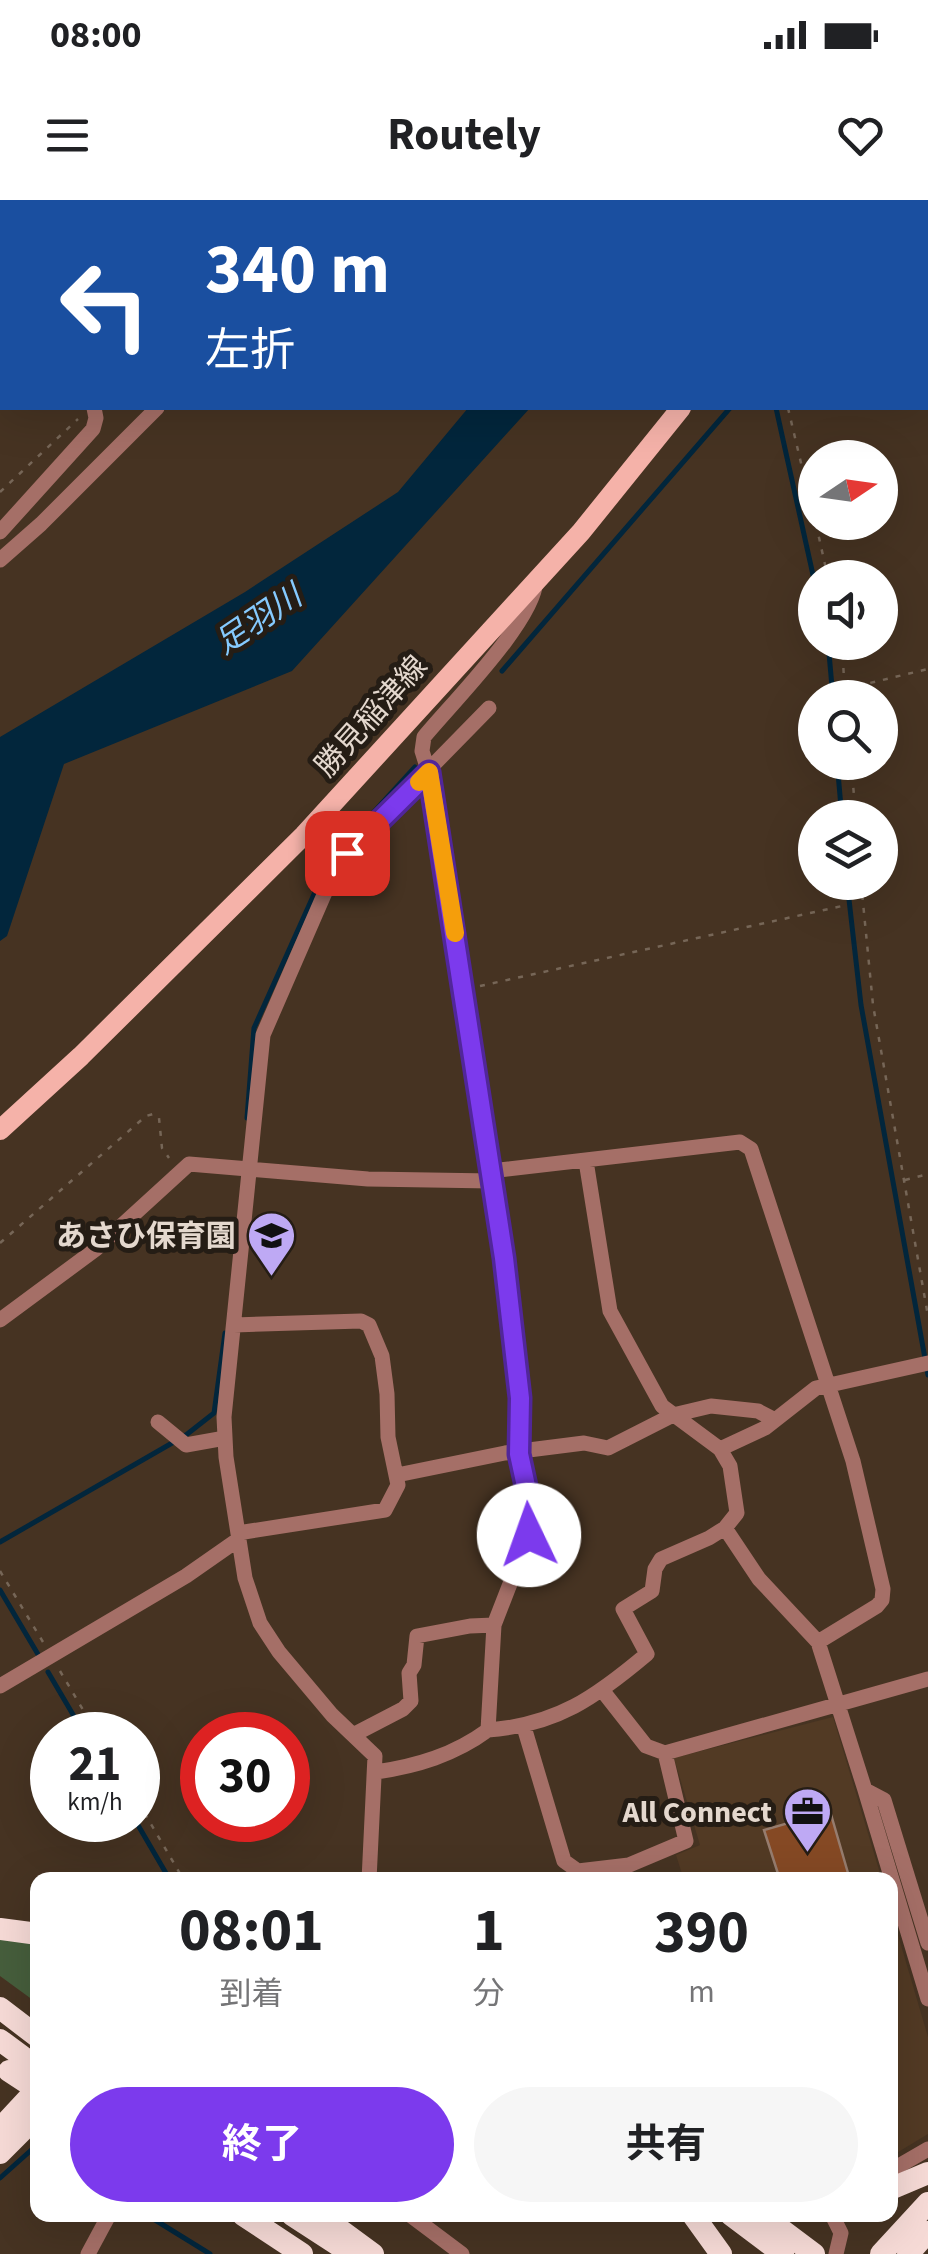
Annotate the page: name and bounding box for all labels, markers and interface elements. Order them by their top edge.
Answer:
text: 08:00 [50,8,142,62]
text: Routely [387,103,541,167]
icon: menu [40,108,95,163]
icon: heart [833,108,888,163]
text: 340 m [205,220,390,320]
icon: left [40,240,170,370]
text: 左折 [205,319,295,383]
north arrow [798,440,898,540]
map controls [798,440,898,900]
button: sound [798,560,898,660]
water label: 足羽川 [206,572,314,666]
street label: 勝見稲津線 [305,646,438,786]
button: search [798,680,898,780]
button: layers [798,800,898,900]
pin [305,811,390,896]
icon: arrive [320,826,375,881]
school or university icon: あさひ保育園 [245,1210,297,1278]
place label: あさひ保育園 [56,1215,236,1258]
position arrow [477,1483,581,1587]
speed limit sign: 30 [180,1712,310,1842]
text: 21 [69,1729,121,1800]
text: km/h [67,1784,123,1820]
office icon: All Connect [781,1786,833,1854]
place label: All Connect [621,1791,772,1834]
text: 08:01 [179,1889,324,1974]
text: 1 [473,1889,505,1974]
text: 390 [654,1891,749,1976]
text: m [688,1969,715,2015]
text: 到着 [219,1971,283,2017]
text: 分 [473,1971,505,2017]
button: 終了 [70,2087,454,2202]
button: 共有 [474,2087,858,2202]

